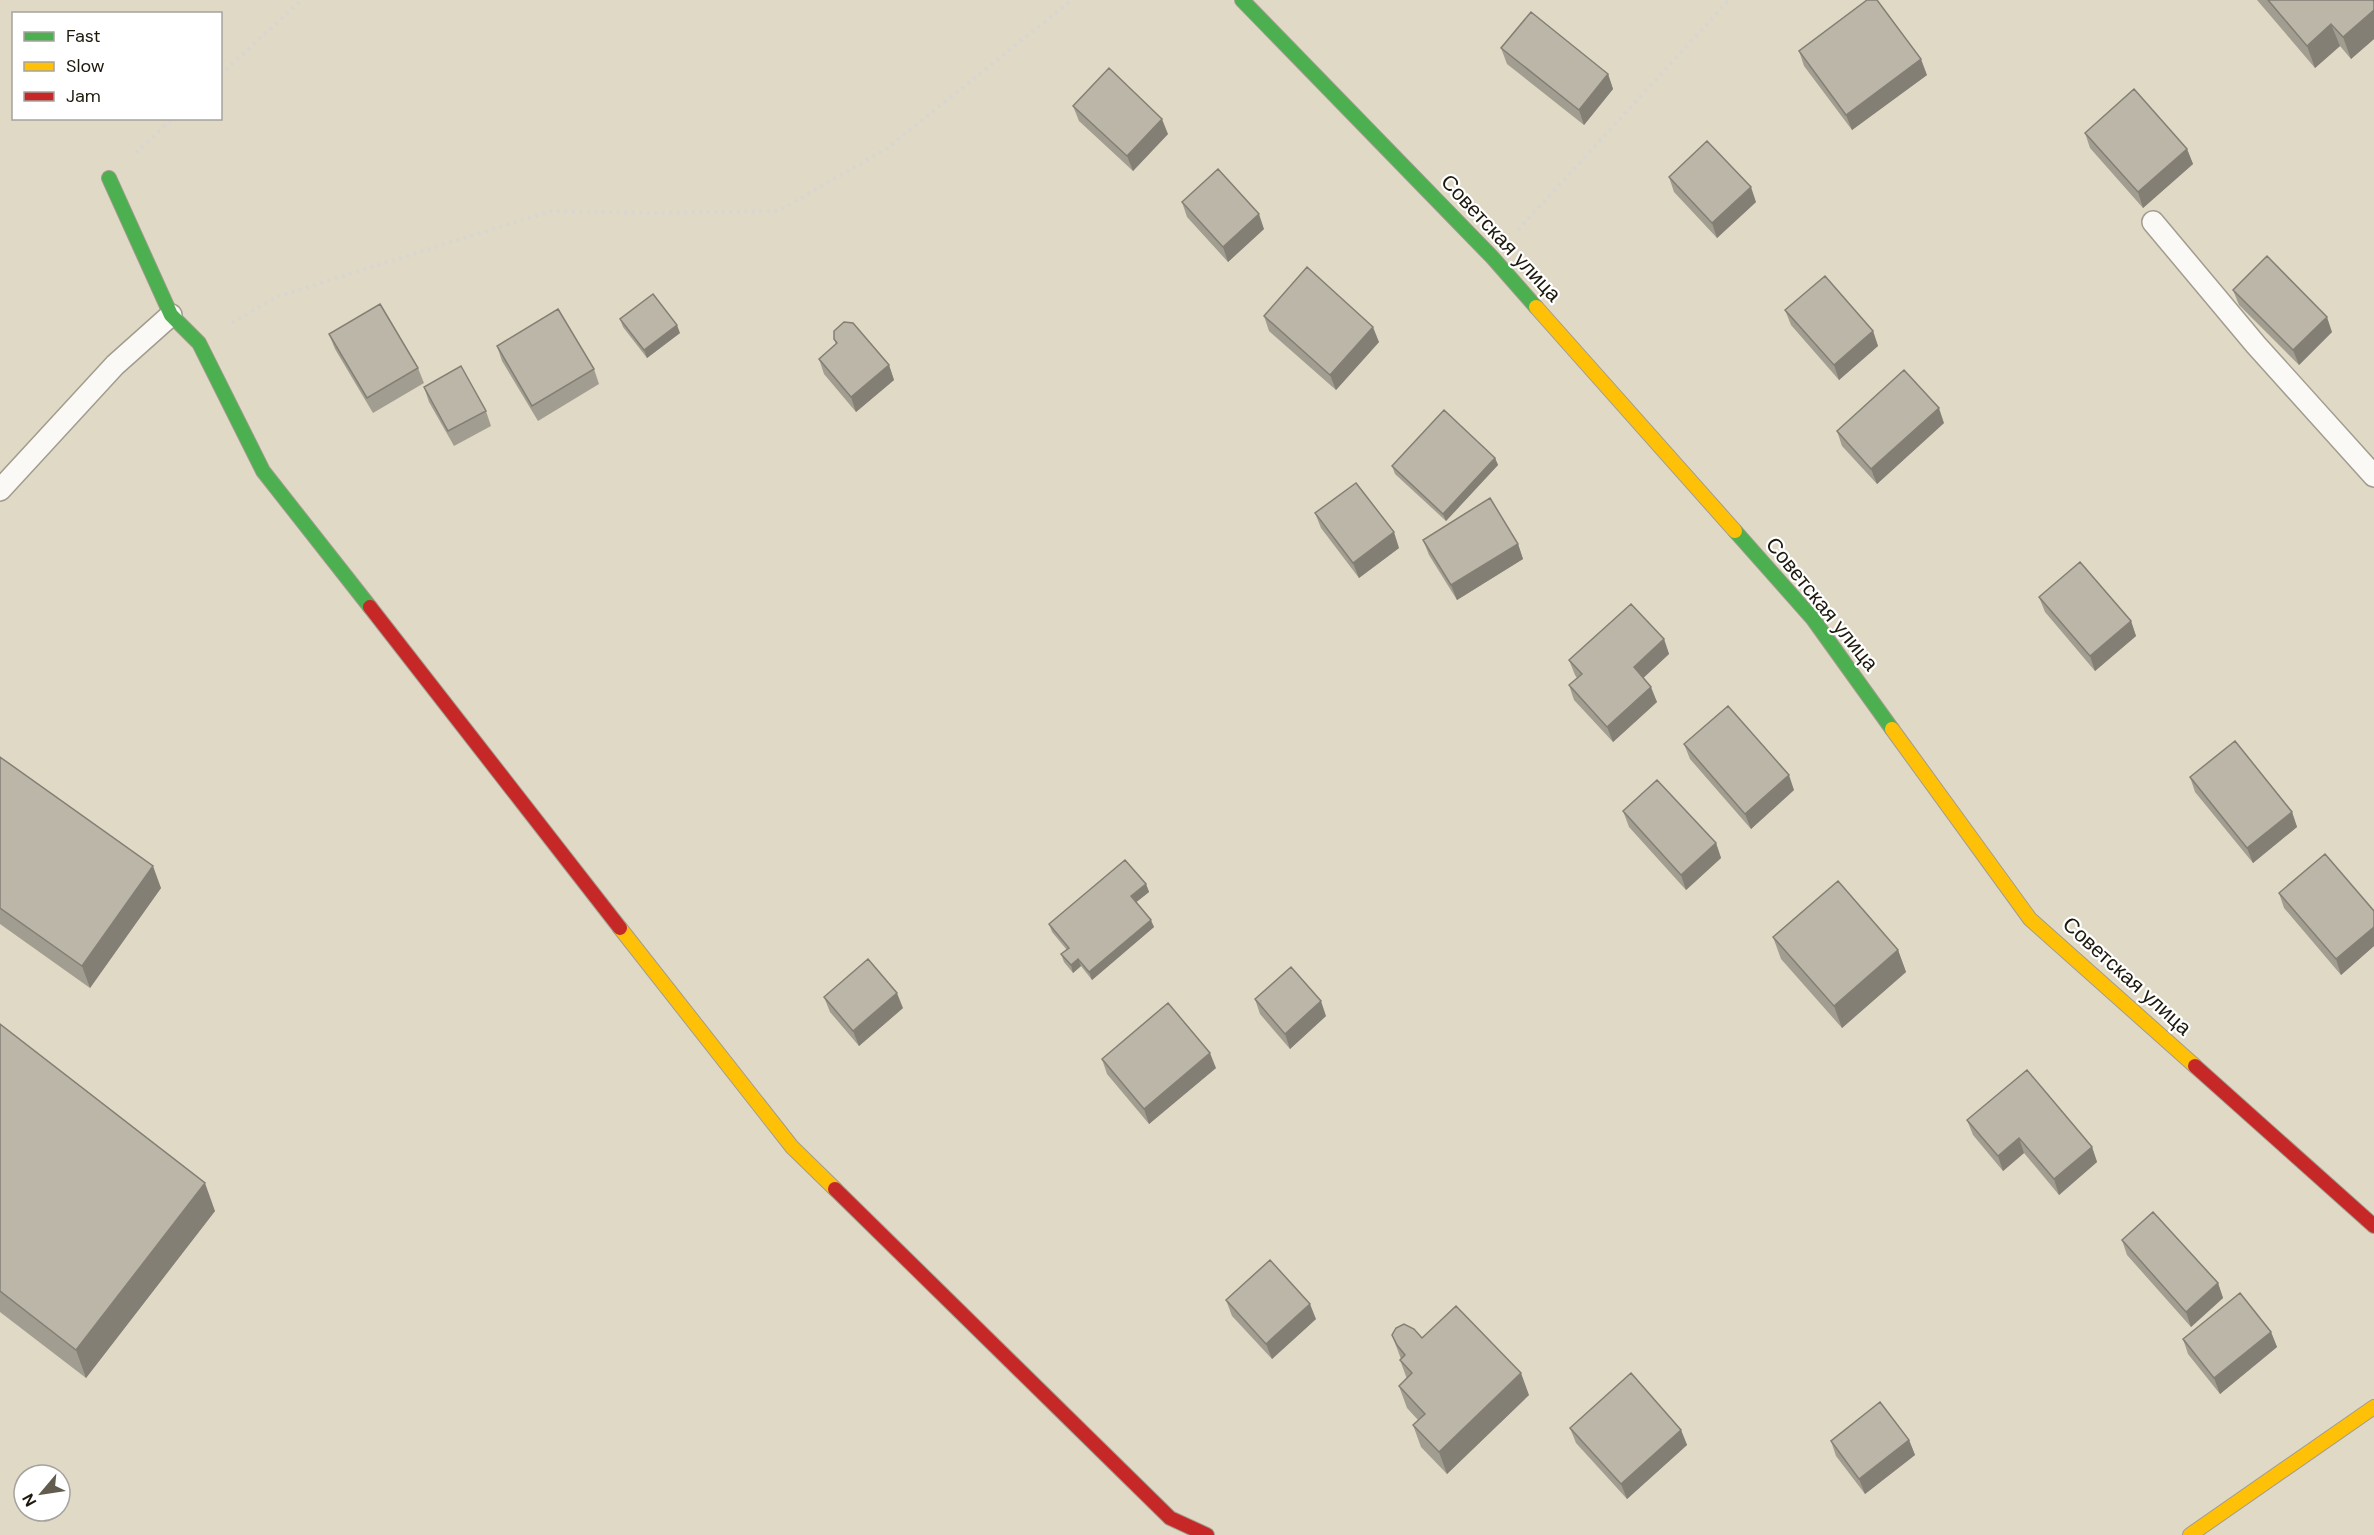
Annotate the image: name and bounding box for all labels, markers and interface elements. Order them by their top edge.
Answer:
legend [12,12,222,120]
text: Fast [66,24,101,48]
text: Slow [66,54,105,78]
text: Jam [66,84,101,108]
street label: Советская улица [1435,168,1568,308]
street label: Советская улица [1759,531,1885,677]
street label: Советская улица [2056,911,2198,1042]
north arrow [12,1463,72,1523]
text: N [17,1490,41,1510]

